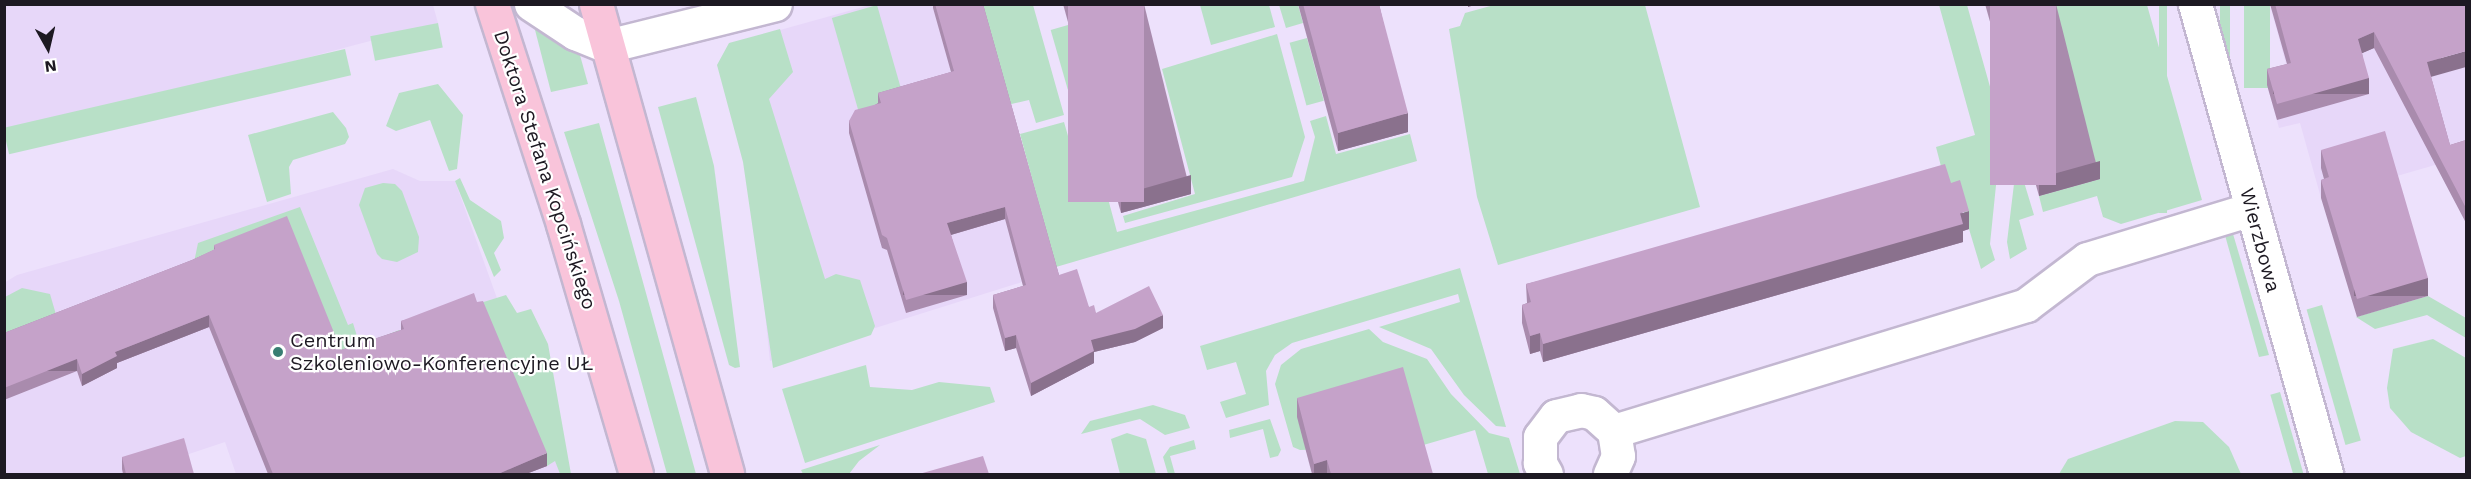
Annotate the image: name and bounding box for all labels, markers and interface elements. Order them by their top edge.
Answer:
north arrow [18,18,78,78]
street label: Doktora Stefana Kopcińskiego [488,27,602,313]
text: N [43,56,58,77]
street label: Wierzbowa [2235,185,2285,295]
place label: Centrum Szkoleniowo-Konferencyjne UŁ [290,328,593,375]
marker: Centrum Szkoleniowo-Konferencyjne UŁ [271,345,285,359]

